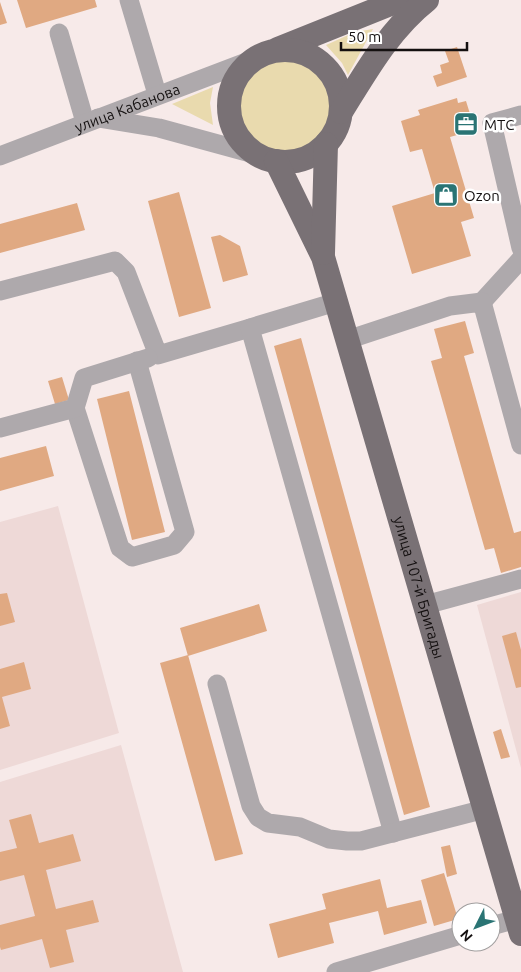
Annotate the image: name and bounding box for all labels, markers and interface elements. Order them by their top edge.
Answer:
scale bar [341,20,467,52]
text: 50 m [348,28,381,45]
street label: улица Кабанова [72,80,182,135]
office icon: МТС [453,111,479,137]
place label: МТС [484,116,514,133]
shop icon: Ozon [433,182,459,208]
place label: Ozon [464,187,500,204]
street label: улица 107-й Бригады [391,514,448,660]
north arrow [451,902,501,952]
text: N [457,926,476,945]

